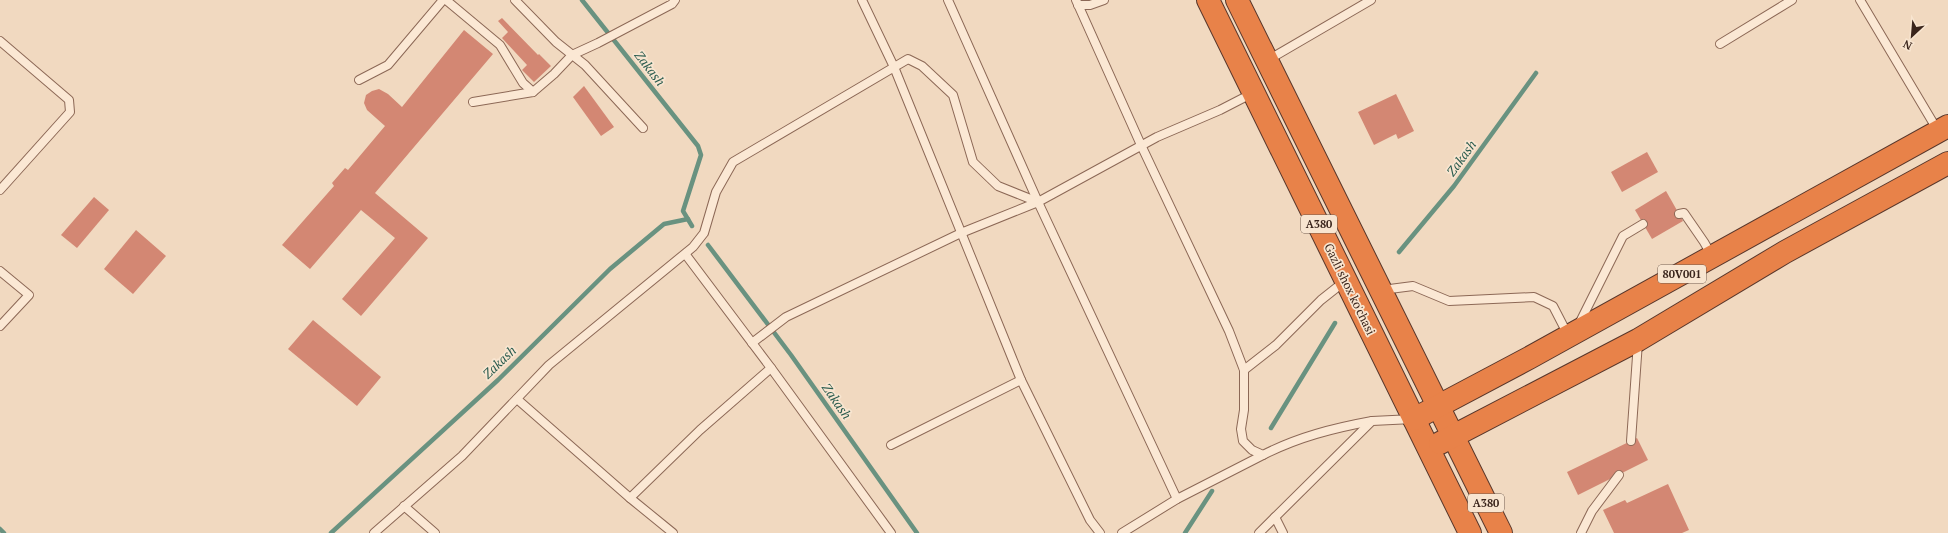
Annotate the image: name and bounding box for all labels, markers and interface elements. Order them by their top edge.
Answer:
north arrow [1892,16,1932,56]
text: N [1900,37,1914,53]
water label: Zakash [630,47,670,89]
water label: Zakash [1442,136,1480,180]
road number: A380 [1301,215,1337,233]
street label: Gazli shox ko'chasi [1321,241,1379,338]
road number: 80V001 [1658,265,1706,283]
water label: Zakash [478,342,520,382]
water label: Zakash [818,379,856,423]
road number: A380 [1468,494,1504,512]

